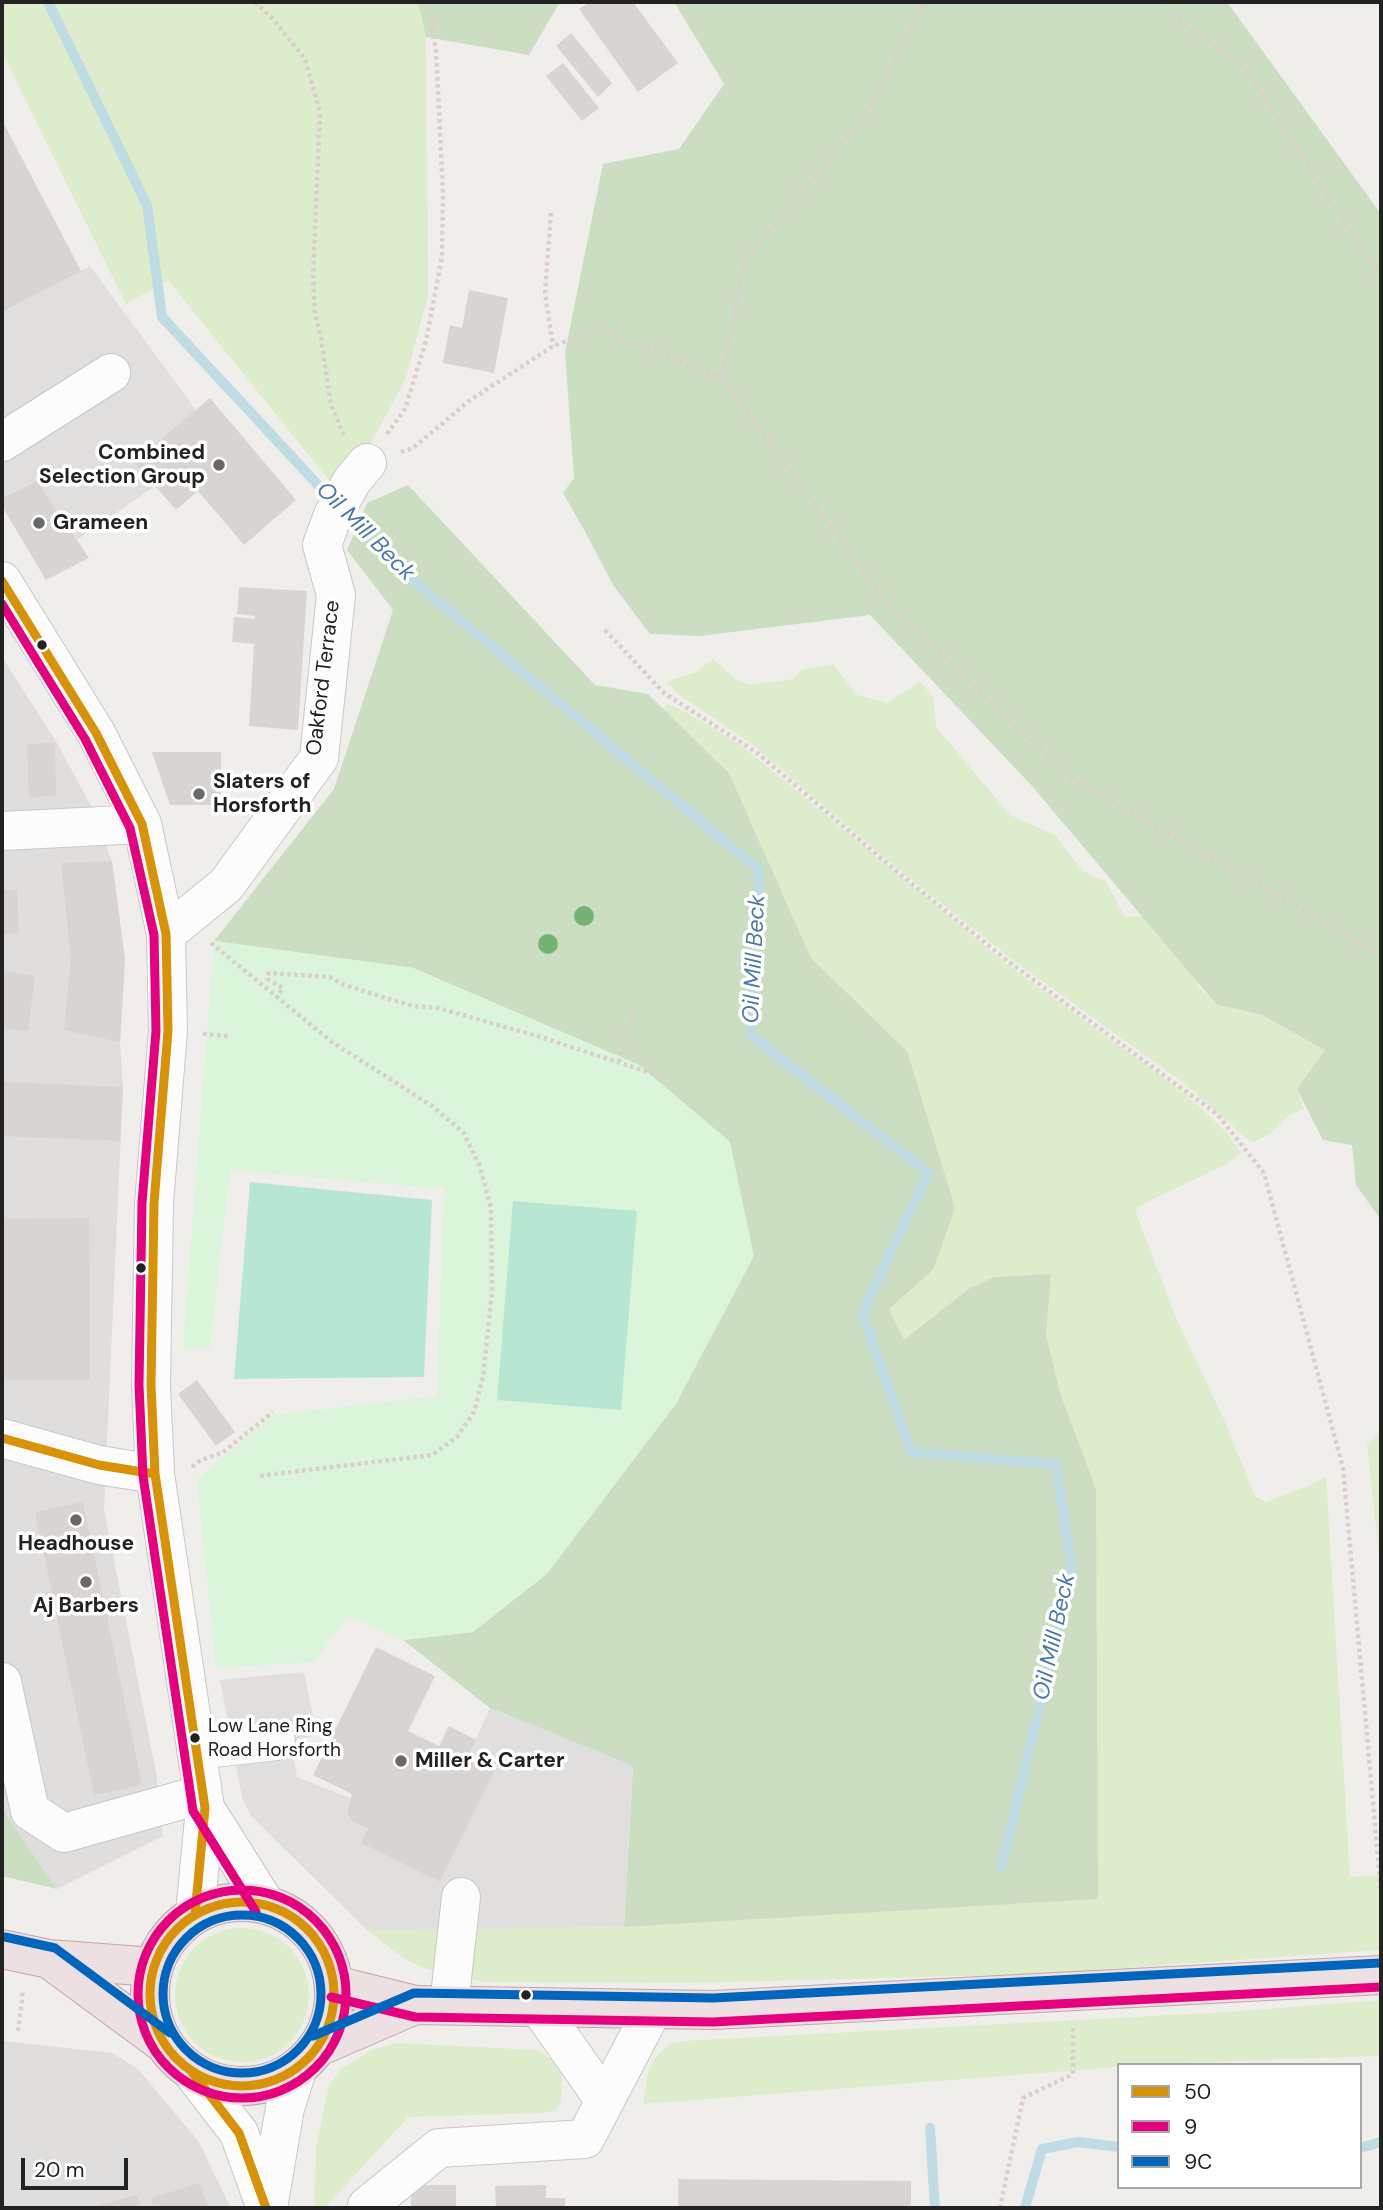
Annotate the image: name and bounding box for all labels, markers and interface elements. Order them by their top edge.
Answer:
place label: Combined Selection Group [39,440,205,490]
marker: Combined Selection Group [211,457,227,473]
water label: Oil Mill Beck [310,477,420,587]
place label: Grameen [53,510,148,536]
marker: Grameen [31,515,47,531]
street label: Oakford Terrace [302,599,346,757]
unlabelled marker [35,638,49,652]
place label: Slaters of Horsforth [213,769,311,819]
marker: Slaters of Horsforth [191,786,207,802]
water label: Oil Mill Beck [738,894,772,1024]
unlabelled marker [134,1261,148,1275]
marker: Headhouse [68,1512,84,1528]
place label: Headhouse [18,1531,134,1557]
water label: Oil Mill Beck [1028,1571,1082,1703]
marker: Aj Barbers [78,1574,94,1590]
place label: Aj Barbers [33,1593,139,1619]
place label: Low Lane Ring Road Horsforth [208,1716,341,1760]
marker: Low Lane Ring Road Horsforth [188,1731,202,1745]
place label: Miller & Carter [415,1748,565,1774]
marker: Miller & Carter [393,1753,409,1769]
unlabelled marker [519,1988,533,2002]
legend [1117,2063,1362,2189]
text: 50 [1184,2078,1211,2106]
text: 9 [1184,2113,1197,2141]
scale bar [24,2144,131,2188]
text: 9C [1184,2148,1212,2176]
text: 20 m [34,2156,85,2184]

